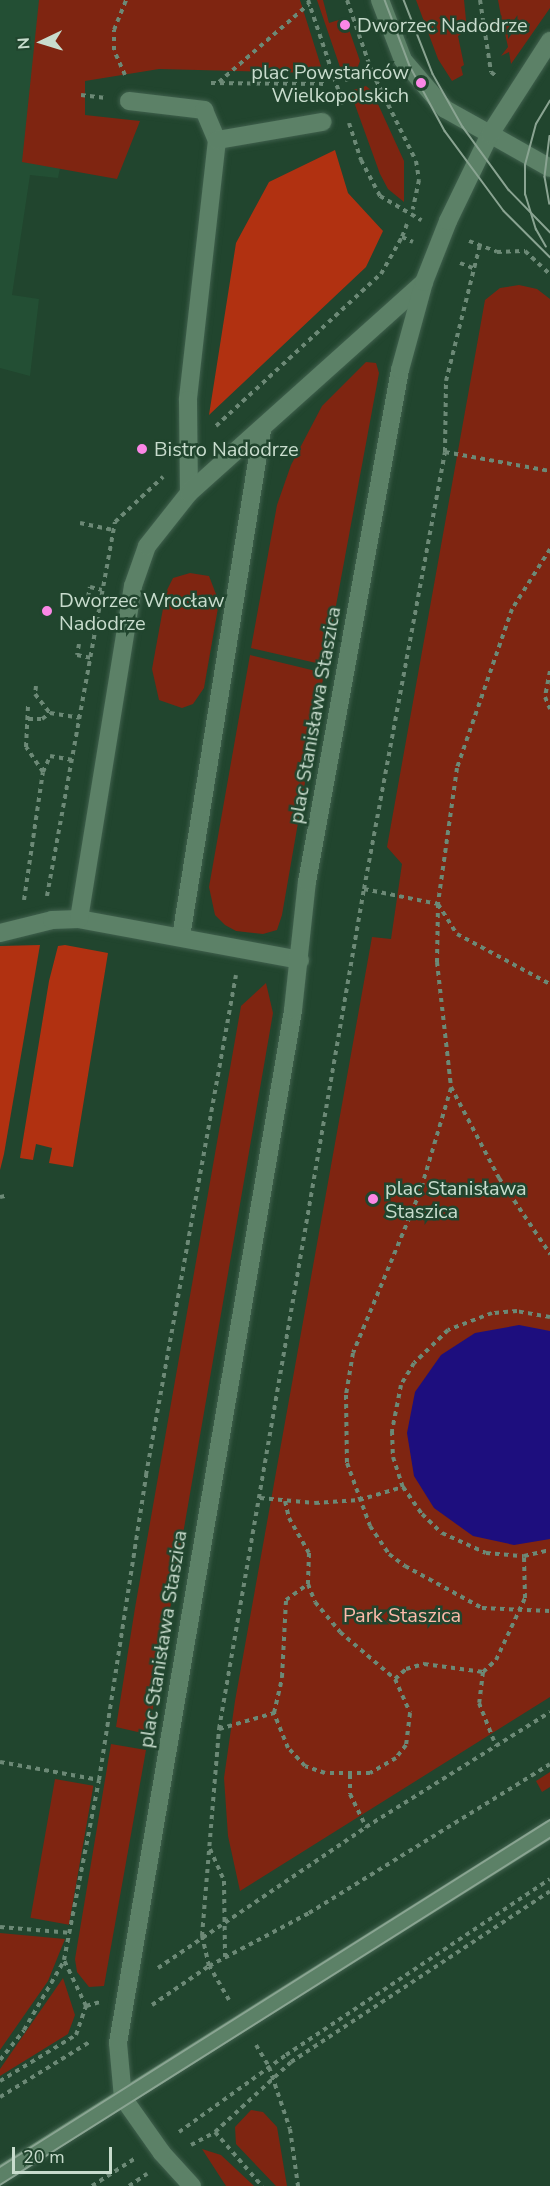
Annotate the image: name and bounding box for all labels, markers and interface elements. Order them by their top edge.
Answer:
north arrow [12,12,72,72]
place label: Dworzec Nadodrze [357,13,528,37]
marker: Dworzec Nadodrze [338,18,352,32]
text: N [13,37,35,50]
place label: plac Powstańców Wielkopolskich [251,60,409,107]
marker: plac Powstańców Wielkopolskich [414,76,428,90]
place label: Bistro Nadodrze [154,437,299,461]
marker: Bistro Nadodrze [135,442,149,456]
place label: Dworzec Wrocław Nadodrze [59,588,224,635]
marker: Dworzec Wrocław Nadodrze [40,604,54,618]
street label: plac Stanisława Staszica [284,605,346,825]
place label: plac Stanisława Staszica [385,1176,527,1223]
marker: plac Stanisława Staszica [366,1192,380,1206]
street label: plac Stanisława Staszica [134,1529,192,1749]
park label: Park Staszica [343,1603,461,1627]
scale bar [15,2135,116,2173]
text: 20 m [23,2145,65,2169]

